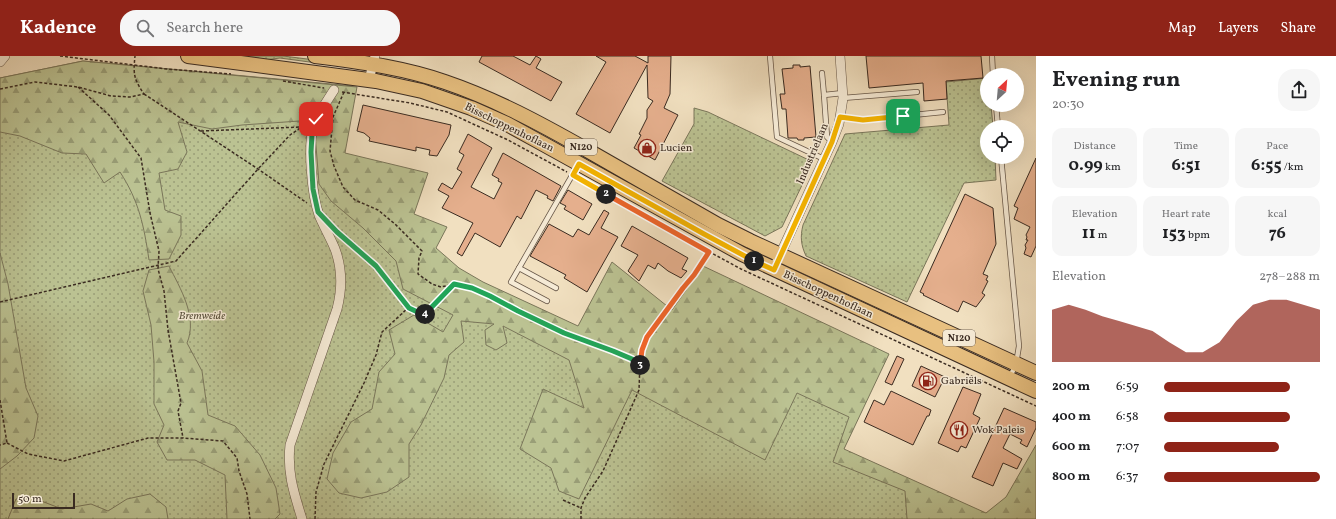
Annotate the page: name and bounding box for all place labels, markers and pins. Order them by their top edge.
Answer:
pin [886,99,920,133]
pin [299,102,333,136]
shop icon: Lucien [637,138,657,158]
place label: Lucien [660,141,693,156]
pin: 2 [596,184,616,204]
pin: 1 [744,251,764,271]
pin: 4 [415,304,435,324]
pin: 3 [630,355,650,375]
fuel station icon: Gabriëls [918,371,938,391]
place label: Gabriëls [941,374,982,389]
restaurant icon: Wok Paleis [949,420,969,440]
place label: Wok Paleis [972,423,1025,438]

